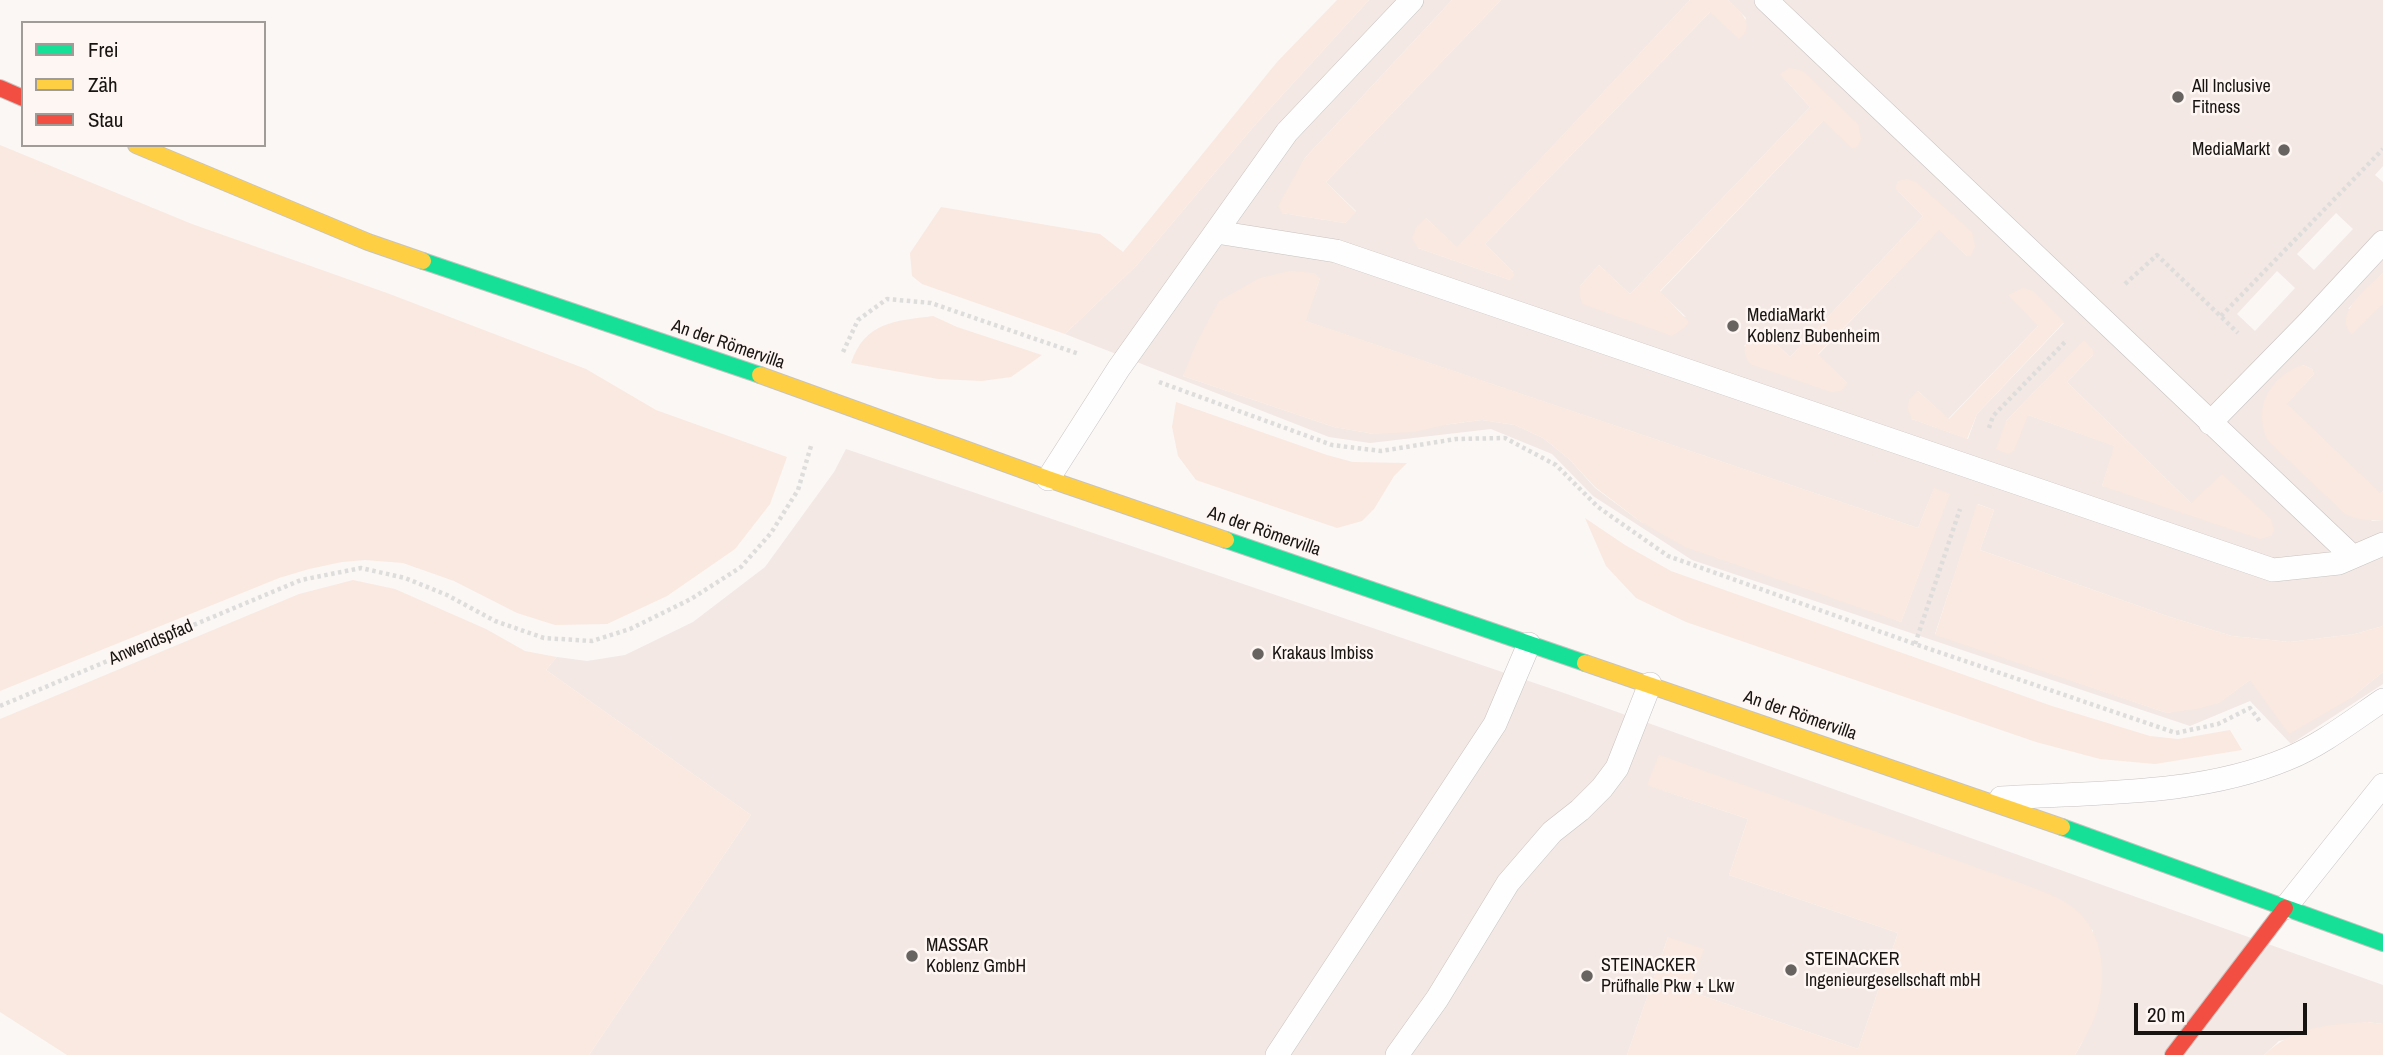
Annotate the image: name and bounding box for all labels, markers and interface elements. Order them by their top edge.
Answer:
legend [21,21,266,147]
text: Frei [88,35,119,64]
text: Zäh [88,70,118,99]
place label: All Inclusive Fitness [2192,76,2271,119]
marker: All Inclusive Fitness [2170,89,2186,105]
text: Stau [88,105,123,134]
place label: MediaMarkt [2192,139,2270,161]
marker: MediaMarkt [2276,142,2292,158]
place label: MediaMarkt Koblenz Bubenheim [1747,305,1880,348]
street label: An der Römervilla [669,316,787,374]
marker: MediaMarkt Koblenz Bubenheim [1725,318,1741,334]
street label: An der Römervilla [1205,503,1323,561]
street label: Anwendspfad [106,616,196,670]
place label: Krakaus Imbiss [1272,643,1374,665]
marker: Krakaus Imbiss [1250,646,1266,662]
street label: An der Römervilla [1741,687,1859,745]
place label: MASSAR Koblenz GmbH [926,935,1026,978]
marker: MASSAR Koblenz GmbH [904,948,920,964]
place label: STEINACKER Ingenieurgesellschaft mbH [1805,949,1981,992]
place label: STEINACKER Prüfhalle Pkw + Lkw [1601,955,1734,998]
marker: STEINACKER Ingenieurgesellschaft mbH [1783,962,1799,978]
marker: STEINACKER Prüfhalle Pkw + Lkw [1579,968,1595,984]
scale bar [2138,988,2311,1032]
text: 20 m [2147,1000,2185,1029]

